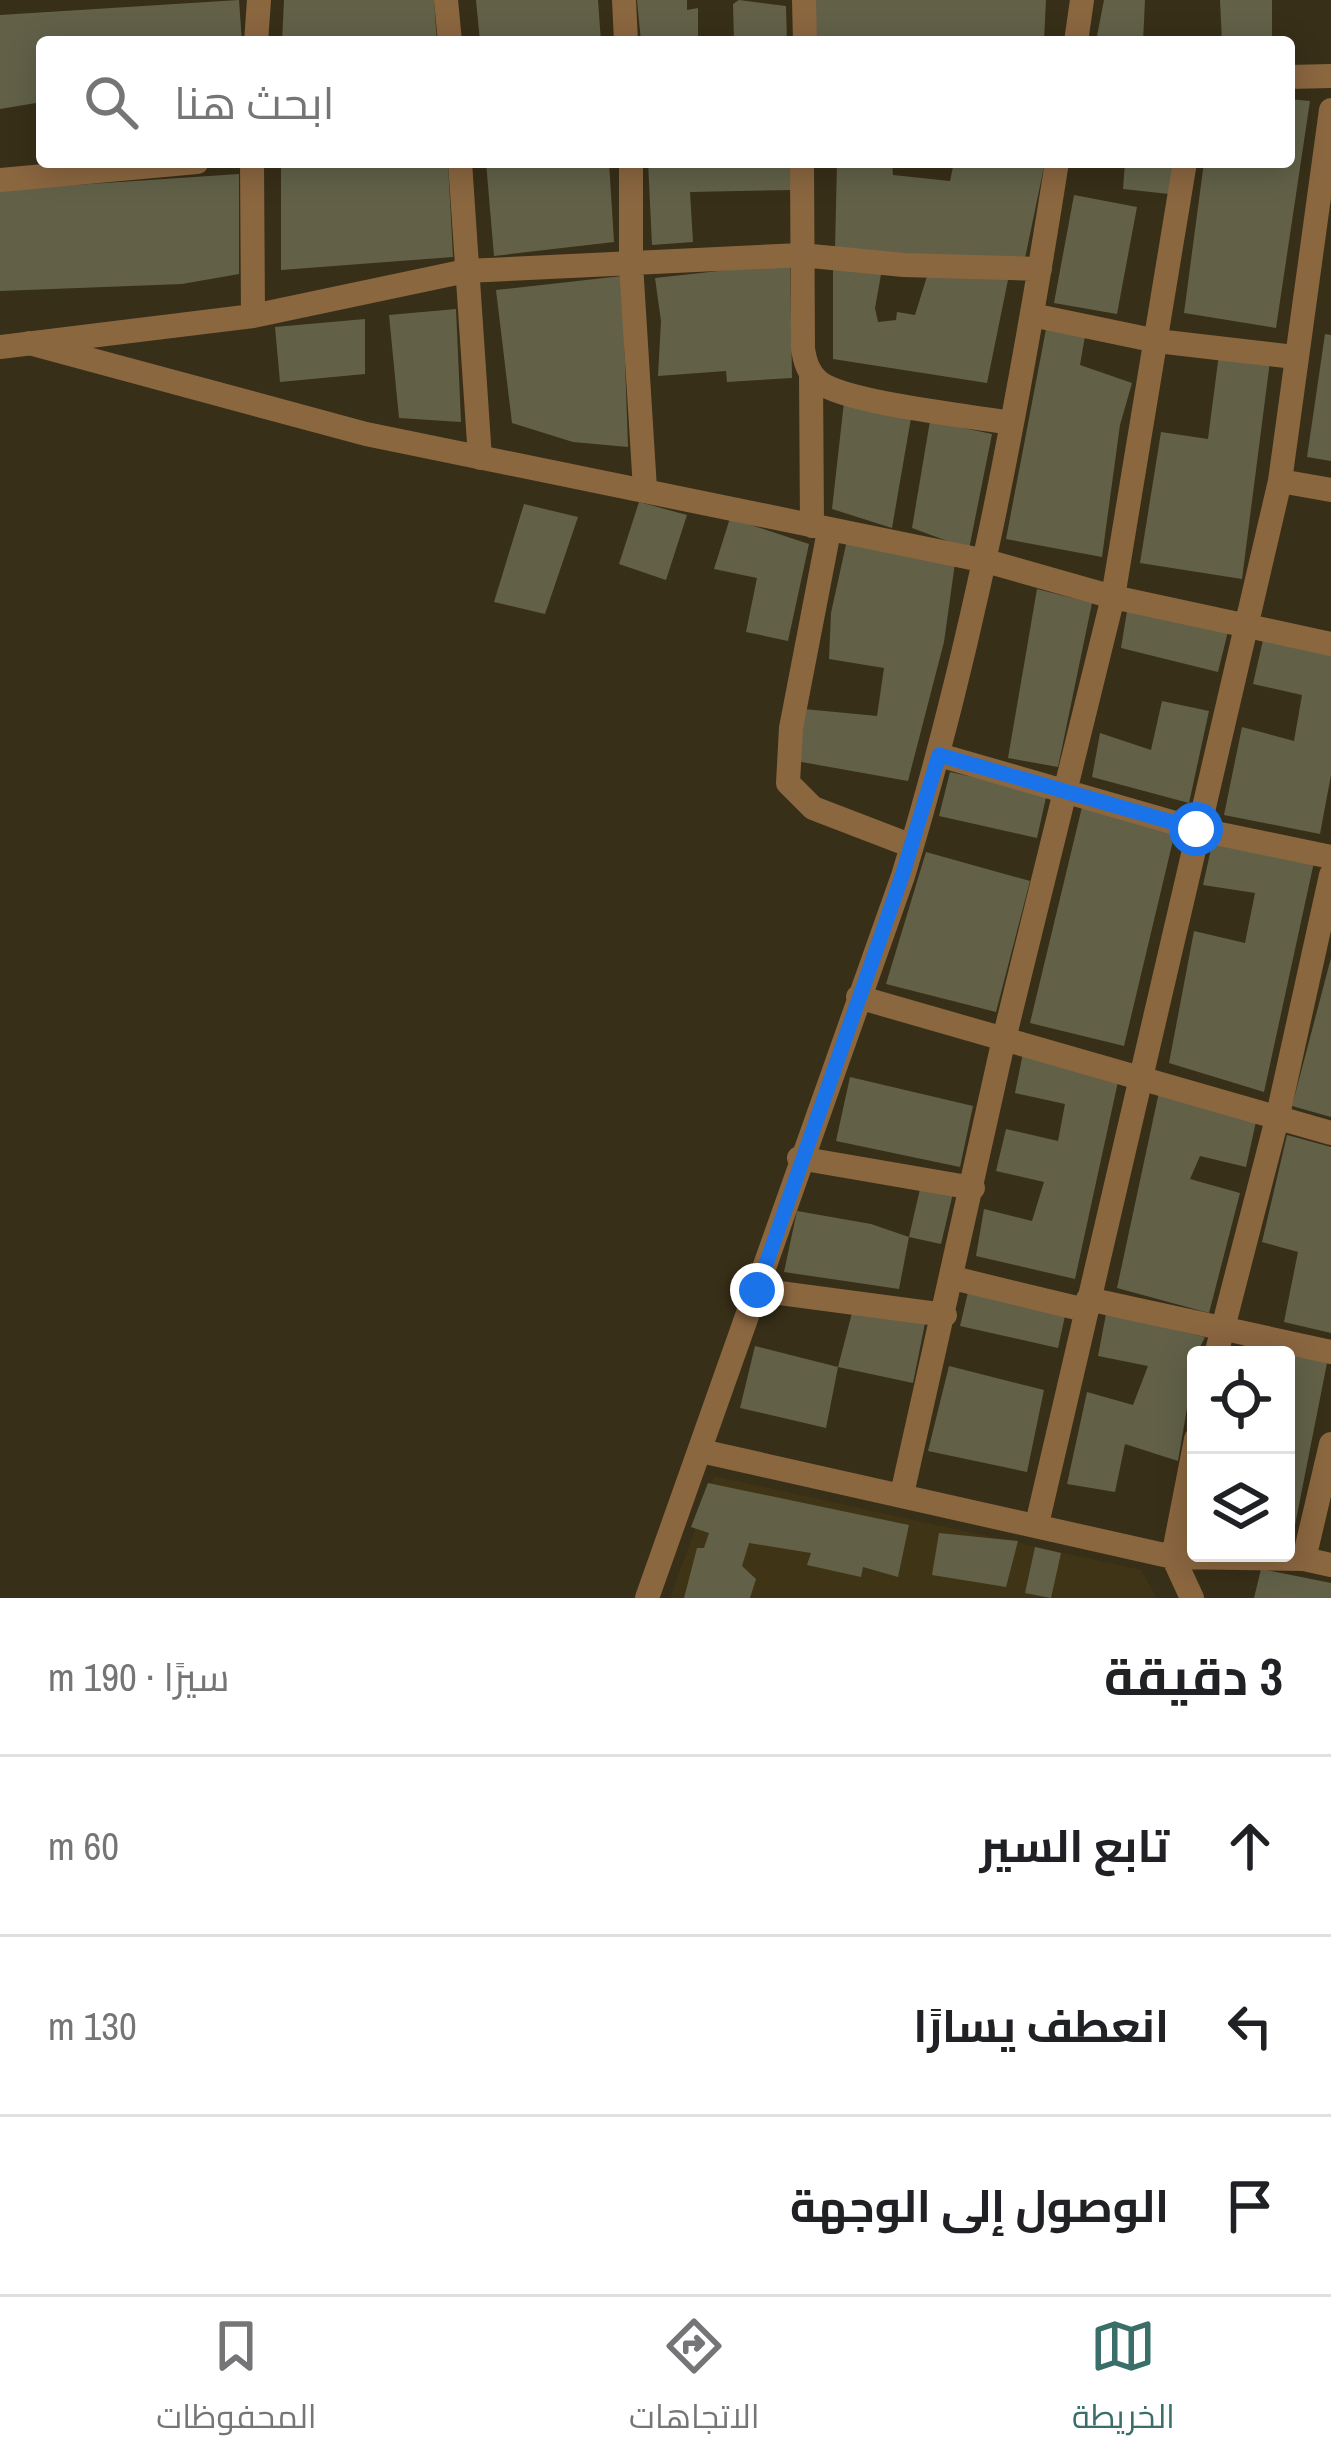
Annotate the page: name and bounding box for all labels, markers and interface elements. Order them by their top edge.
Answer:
search box [36,36,1295,168]
icon: search [78,69,144,135]
text: ابحث هنا [174,72,335,133]
route start [1169,802,1223,856]
route end [730,1263,784,1317]
map controls [1187,1346,1295,1562]
button: locate [1187,1346,1295,1454]
button: layers [1187,1454,1295,1562]
text: 3 دقيقة [1104,1642,1283,1711]
text: سيرًا · 190 m [48,1651,230,1703]
icon: ahead [1217,1813,1283,1879]
text: تابع السير [980,1815,1169,1876]
text: 60 m [48,1820,119,1872]
icon: left [1217,1993,1283,2059]
text: انعطف يسارًا [913,1995,1169,2056]
text: 130 m [48,2000,137,2052]
icon: arrive [1217,2173,1283,2239]
text: الوصول إلى الوجهة [790,2175,1169,2236]
tab: المحفوظات [156,2313,317,2447]
tab: الاتجاهات [629,2313,760,2447]
tab: الخريطة [1072,2313,1175,2447]

